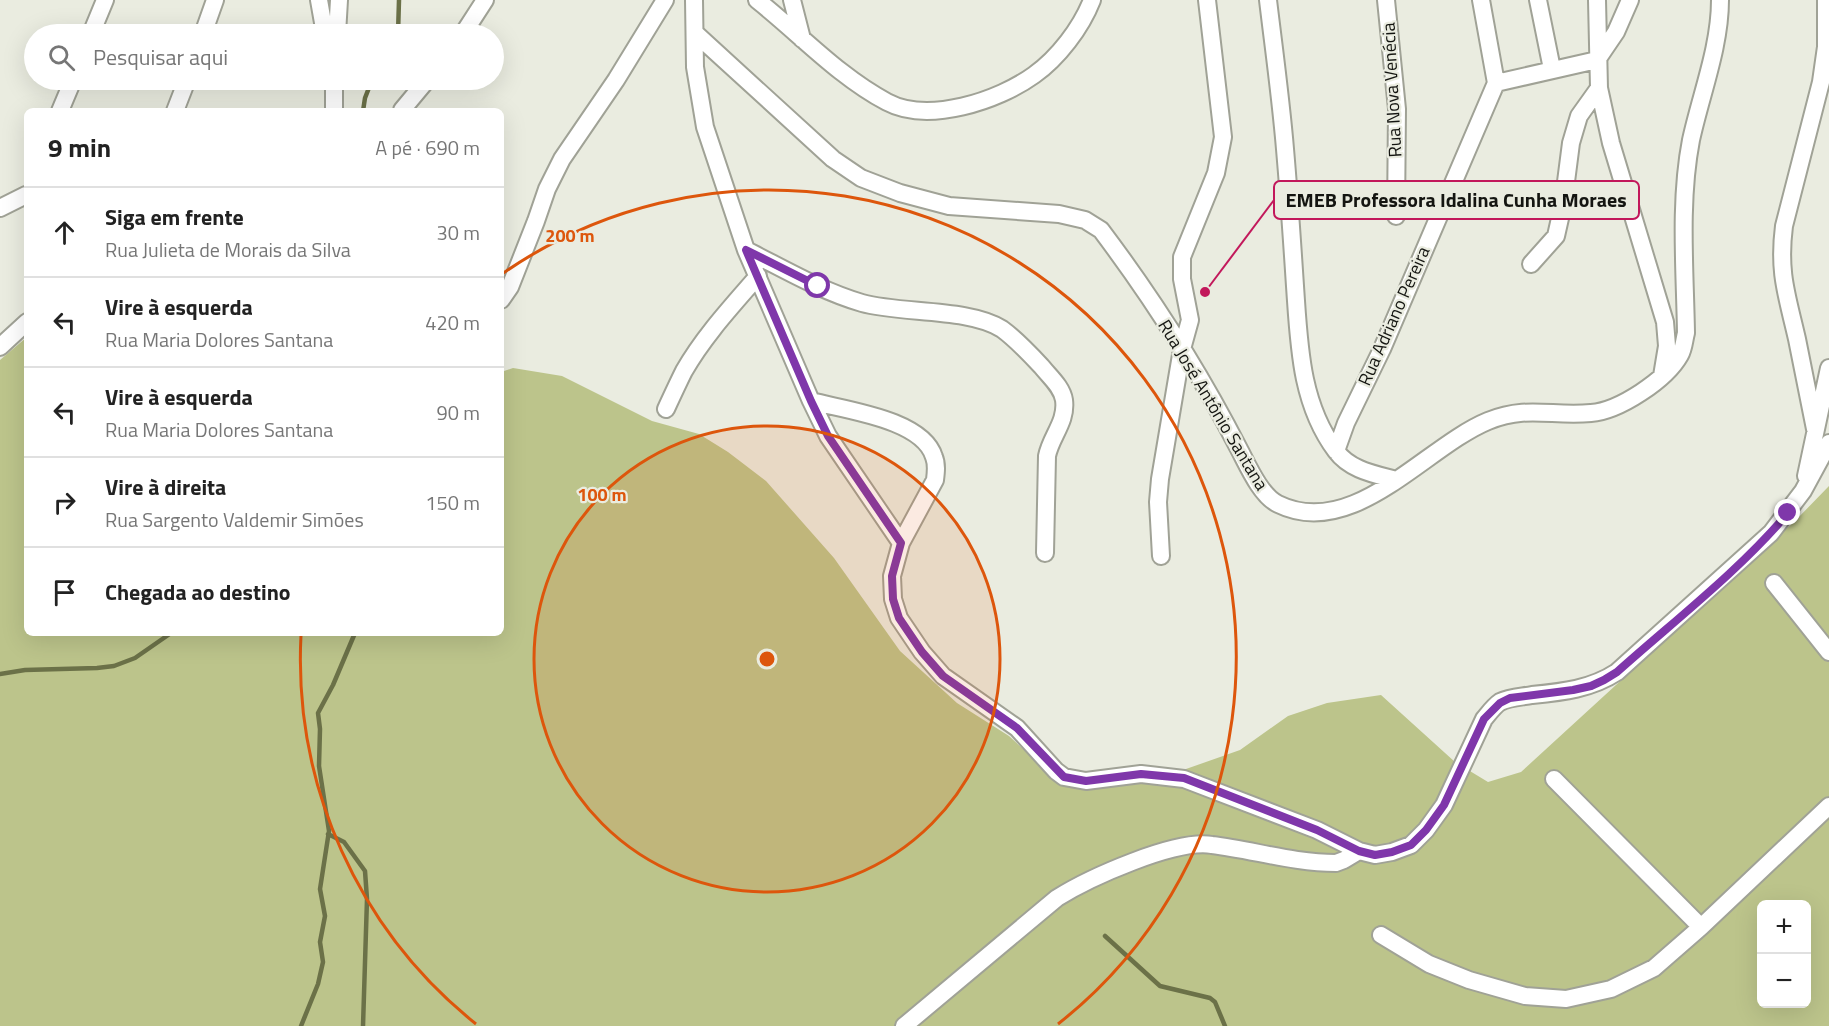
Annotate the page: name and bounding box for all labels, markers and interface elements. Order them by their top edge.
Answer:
street label: Rua Nova Venécia [1374,22,1409,158]
search box [24,24,504,90]
text: Pesquisar aqui [93,40,228,74]
icon: search [45,41,78,74]
text: 9 min [48,128,111,167]
text: A pé · 690 m [375,132,480,163]
callout: EMEB Professora Idalina Cunha Moraes [1274,181,1639,219]
text: EMEB Professora Idalina Cunha Moraes [1285,184,1627,215]
text: Siga em frente [105,200,244,234]
icon: ahead [48,216,81,249]
text: 30 m [436,217,480,248]
text: 200 m [545,222,595,249]
text: Rua Julieta de Morais da Silva [105,234,351,265]
street label: Rua Adriano Pereira [1351,242,1436,390]
route start [804,272,830,298]
text: Vire à esquerda [105,290,253,324]
icon: left [48,306,81,339]
text: 420 m [425,307,480,338]
street label: Rua José Antônio Santana [1152,314,1275,495]
text: Rua Maria Dolores Santana [105,324,333,355]
text: Vire à esquerda [105,380,253,414]
icon: left [48,396,81,429]
text: 90 m [436,397,480,428]
text: Rua Maria Dolores Santana [105,414,333,445]
text: Vire à direita [105,470,226,504]
text: 100 m [577,481,627,508]
icon: right [48,486,81,519]
text: 150 m [425,487,480,518]
route end [1774,499,1800,525]
text: Rua Sargento Valdemir Simões [105,504,364,535]
text: Chegada ao destino [105,575,291,609]
icon: arrive [48,576,81,609]
centre of rings [757,649,777,669]
map controls [1757,900,1811,1008]
button: + [1757,900,1811,954]
button: − [1757,954,1811,1008]

